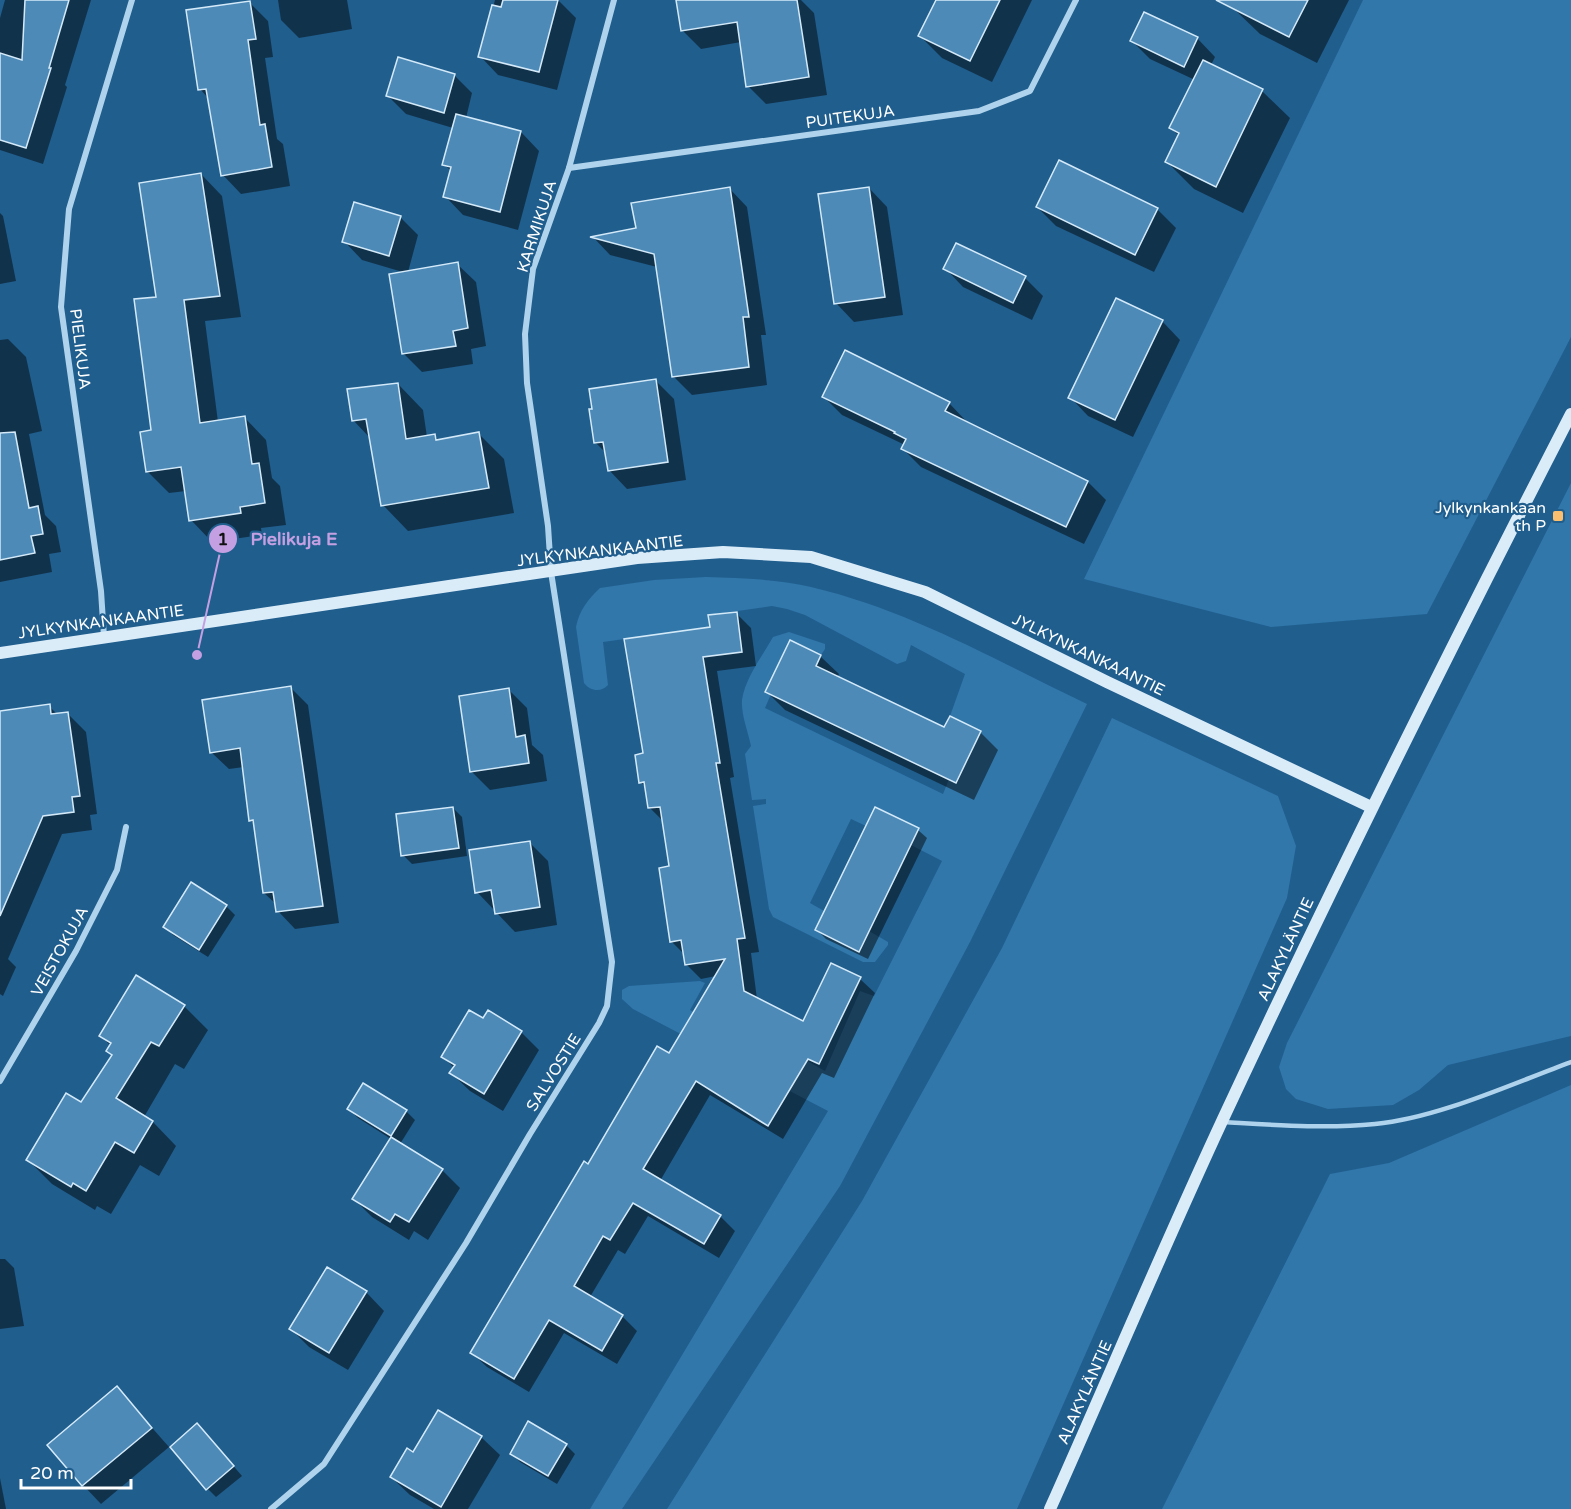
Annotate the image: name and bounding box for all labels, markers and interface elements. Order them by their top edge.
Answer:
street label: PUITEKUJA [804,101,896,133]
street label: KARMIKUJA [513,178,561,275]
street label: PIELIKUJA [65,307,95,391]
place label: Jylkynkankaan th P [1435,498,1546,536]
marker: Jylkynkankaan th P [1551,509,1565,523]
callout: Pielikuja E [208,521,349,557]
text: 1 [217,528,229,550]
text: Pielikuja E [250,528,338,550]
street label: JYLKYNKANKAANTIE [516,531,684,571]
street label: JYLKYNKANKAANTIE [17,600,185,644]
street label: JYLKYNKANKAANTIE [1009,609,1168,701]
street label: ALAKYLÄNTIE [1253,894,1319,1004]
street label: VEISTOKUJA [27,903,93,1000]
street label: SALVOSTIE [522,1030,586,1115]
street label: ALAKYLÄNTIE [1053,1337,1117,1448]
scale bar [21,1452,130,1490]
text: 20 m [30,1462,74,1484]

